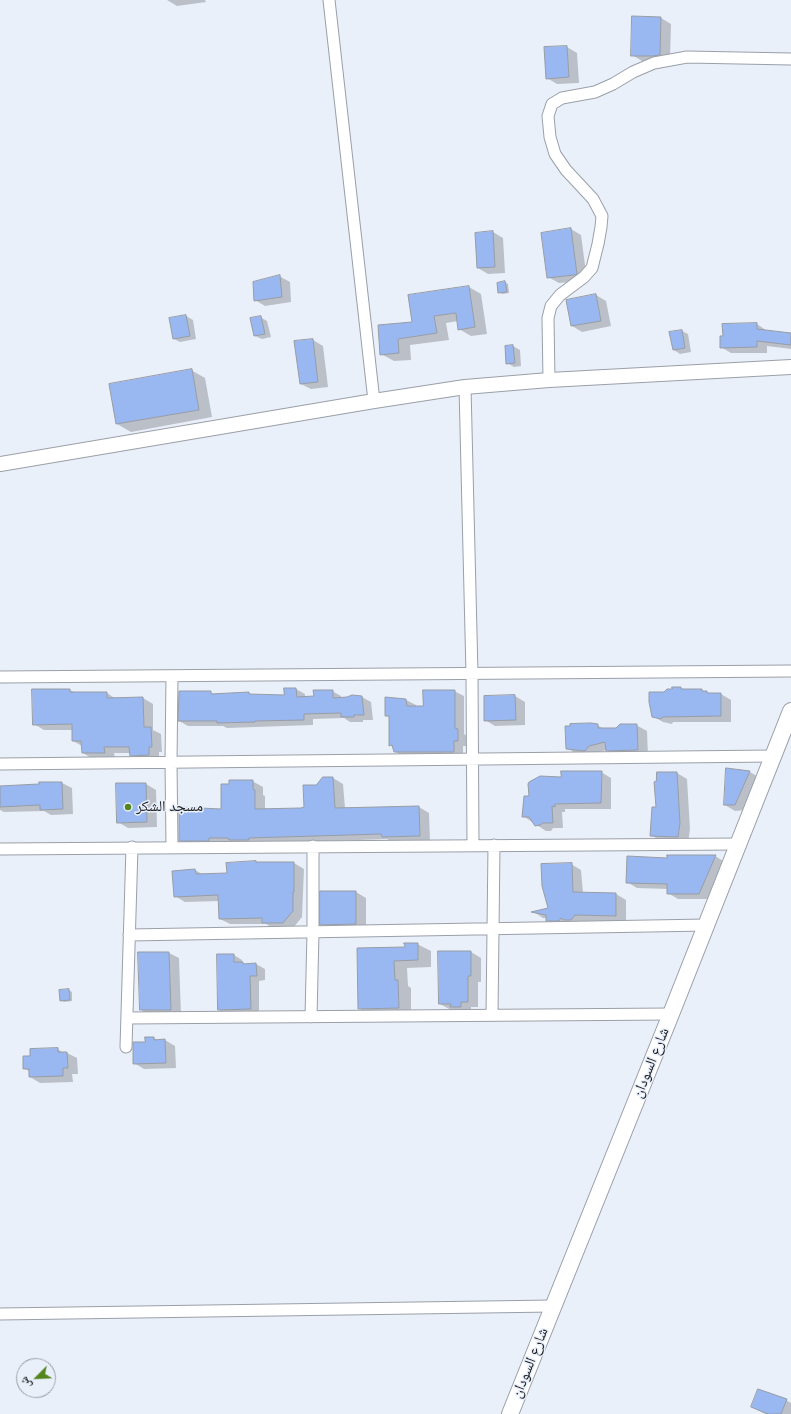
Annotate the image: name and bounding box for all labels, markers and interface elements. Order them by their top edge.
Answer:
place label: مسجد الشكر [136,798,203,816]
marker: مسجد الشكر [123,802,133,812]
street label: شارع السودان [629,1025,673,1101]
street label: شارع السودان [508,1325,552,1401]
north arrow [16,1358,56,1398]
text: ش [17,1375,34,1391]

